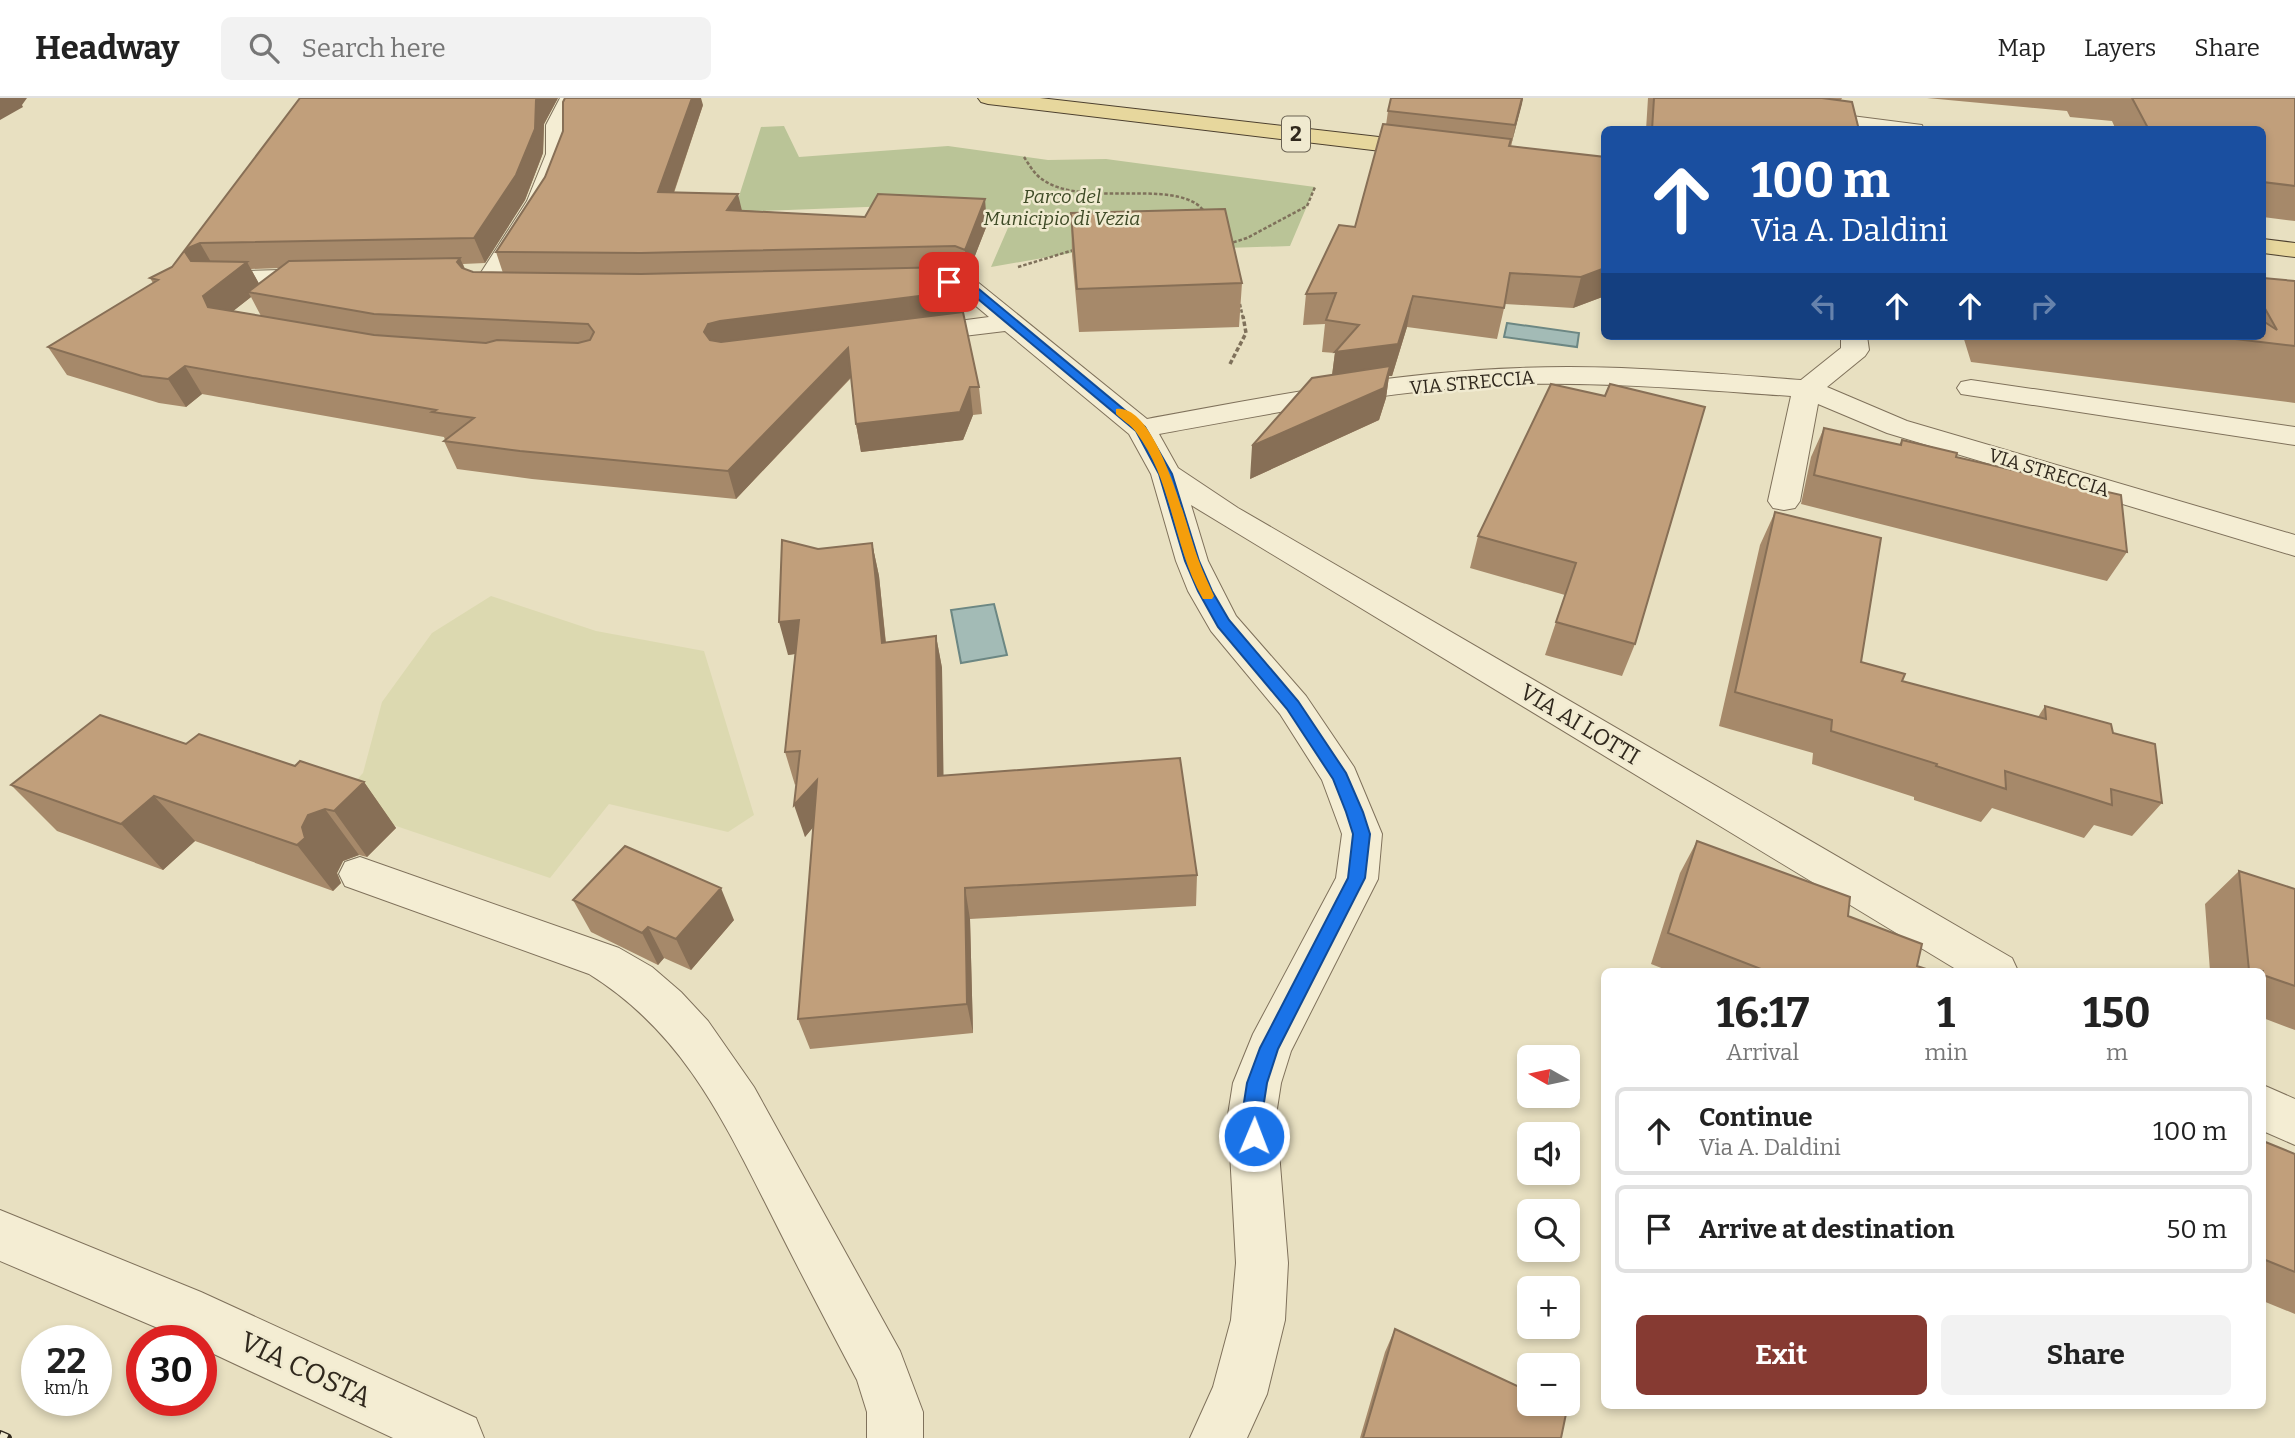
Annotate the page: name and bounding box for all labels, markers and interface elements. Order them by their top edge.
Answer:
search box [221,17,711,80]
text: Headway [35,28,179,68]
icon: search [245,29,283,67]
text: Search here [301,33,446,64]
text: Map [1998,34,2046,62]
text: Layers [2084,34,2156,62]
text: Share [2194,34,2260,62]
road number: 2 [1282,117,1310,152]
text: 100 m [1751,151,1890,210]
icon: ahead [1636,154,1727,245]
park label: Parco del Municipio di Vezia [984,185,1140,230]
text: Via A. Daldini [1751,211,1948,249]
pin [919,252,979,312]
icon: arrive [930,263,968,301]
icon: left [1805,287,1843,325]
icon: ahead [1878,287,1916,325]
icon: ahead [1951,287,1989,325]
icon: right [2024,287,2062,325]
street label: VIA STRECCIA [1409,366,1536,399]
street label: VIA STRECCIA [1986,443,2113,502]
street label: VIA AI LOTTI [1515,677,1645,771]
text: 16:17 [1716,988,1809,1038]
text: 1 [1937,988,1955,1038]
text: 150 [2083,988,2151,1038]
text: Arrival [1726,1038,1799,1066]
text: min [1924,1038,1968,1066]
text: m [2106,1038,2128,1066]
north arrow [1517,1045,1580,1108]
map controls [1517,1045,1580,1416]
position arrow [1217,1099,1291,1173]
text: Continue [1699,1102,1813,1133]
icon: ahead [1640,1112,1678,1150]
text: 100 m [2153,1116,2227,1147]
button: sound [1517,1122,1580,1185]
text: Via A. Daldini [1699,1133,1841,1161]
button: search [1517,1199,1580,1262]
icon: arrive [1640,1210,1678,1248]
text: Arrive at destination [1699,1214,1954,1245]
text: 50 m [2166,1214,2227,1245]
button: + [1517,1276,1580,1339]
button: Exit [1636,1315,1927,1395]
button: Share [1941,1315,2231,1395]
speed limit sign: 30 [126,1325,217,1416]
street label: VIA COSTA [235,1325,377,1414]
text: 22 [47,1340,86,1382]
button: − [1517,1353,1580,1416]
text: km/h [44,1377,89,1399]

